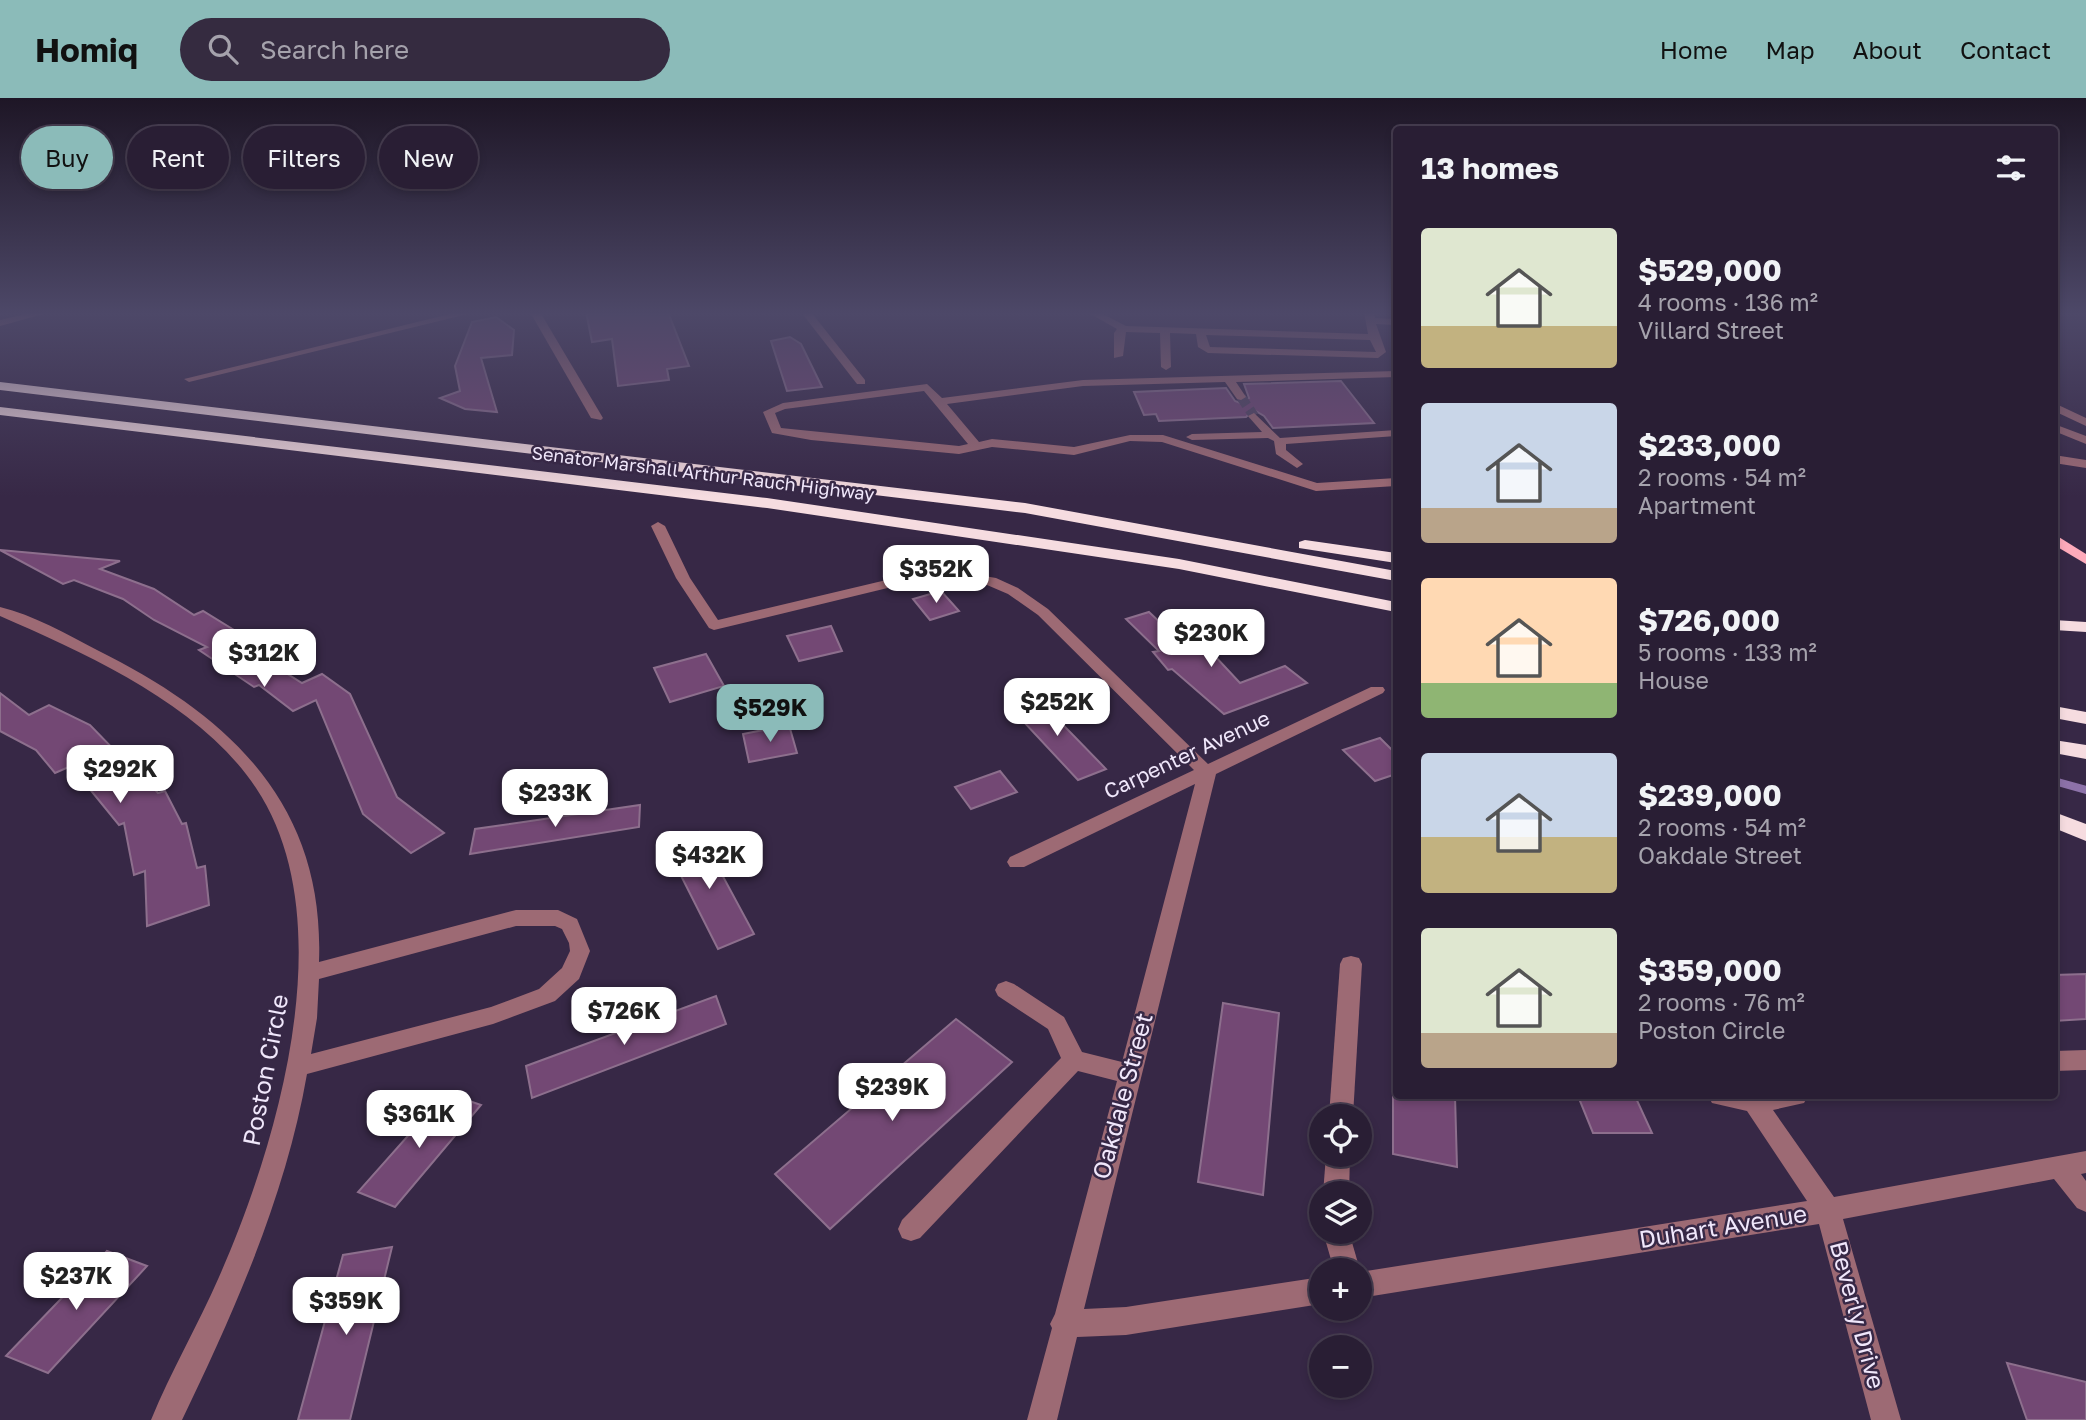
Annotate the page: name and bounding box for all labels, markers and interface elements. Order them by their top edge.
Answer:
search box [180,18,670,81]
text: Homiq [35,30,138,69]
icon: search [204,30,242,68]
text: Search here [260,34,409,65]
text: Home [1660,35,1728,64]
text: Map [1766,35,1815,64]
text: About [1853,35,1922,64]
text: Contact [1960,35,2051,64]
chip: Buy [21,126,113,189]
chip: Rent [127,126,229,189]
chip: Filters [243,126,365,189]
chip: New [379,126,478,189]
icon: filters [1992,149,2030,187]
text: 13 homes [1421,150,1559,186]
text: $529,000 [1638,252,1782,288]
icon: home [1477,256,1561,340]
text: 4 rooms · 136 m² [1638,288,1818,316]
text: Villard Street [1638,316,1784,344]
text: $233,000 [1638,427,1781,463]
icon: home [1477,431,1561,515]
street label: Senator Marshall Arthur Rauch Highway [530,441,876,505]
text: 2 rooms · 54 m² [1638,463,1806,491]
text: Apartment [1638,491,1756,519]
pin: $352K [887,546,985,605]
text: $352K [899,554,973,582]
text: $726,000 [1638,602,1780,638]
icon: home [1477,606,1561,690]
pin: $230K [1162,610,1260,669]
text: $230K [1173,618,1249,646]
pin: $312K [215,630,313,689]
text: $312K [228,638,300,666]
text: 5 rooms · 133 m² [1638,638,1817,666]
text: House [1638,666,1709,694]
pin: $252K [1008,678,1106,738]
pin: $529K [721,684,819,744]
text: $252K [1020,687,1094,715]
text: $529K [733,693,807,721]
street label: Carpenter Avenue [1099,704,1274,804]
pin: $292K [71,746,169,805]
text: $292K [83,754,157,782]
pin: $233K [506,770,604,829]
text: $239,000 [1638,777,1782,813]
text: $233K [518,778,592,806]
icon: home [1477,781,1561,865]
text: 2 rooms · 54 m² [1638,813,1806,841]
pin: $432K [660,832,758,891]
text: $432K [672,840,746,868]
text: Oakdale Street [1638,841,1802,869]
text: $359,000 [1638,952,1782,988]
icon: home [1477,956,1561,1040]
pin: $726K [575,988,673,1047]
text: 2 rooms · 76 m² [1638,988,1805,1016]
street label: Poston Circle [236,992,293,1148]
text: $726K [587,996,661,1024]
street label: Oakdale Street [1085,1009,1158,1182]
text: Poston Circle [1638,1016,1785,1044]
pin: $239K [843,1063,941,1123]
text: $239K [855,1072,929,1100]
pin: $361K [370,1090,468,1150]
text: $361K [383,1099,455,1127]
map controls [1309,1104,1372,1398]
button: locate [1309,1104,1372,1167]
button: layers [1309,1181,1372,1244]
street label: Duhart Avenue [1637,1198,1809,1253]
street label: Beverly Drive [1825,1238,1892,1392]
pin: $237K [27,1252,125,1312]
button: + [1309,1258,1372,1321]
text: $237K [40,1261,112,1289]
pin: $359K [297,1278,395,1337]
text: $359K [309,1286,383,1314]
button: − [1309,1335,1372,1398]

